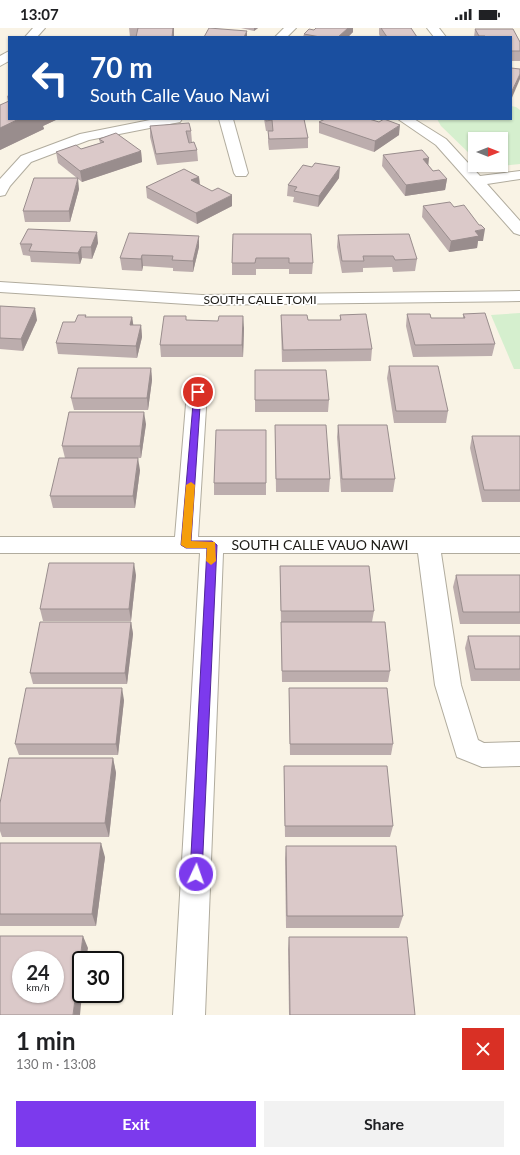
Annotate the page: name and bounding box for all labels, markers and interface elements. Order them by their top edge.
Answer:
text: 13:07 [20,5,59,23]
text: 70 m [90,50,153,84]
icon: left [24,52,76,104]
text: South Calle Vauo Nawi [90,84,269,106]
north arrow [468,132,508,172]
map controls [468,132,508,172]
street label: SOUTH CALLE TOMI [203,292,317,307]
pin [181,375,215,409]
icon: arrive [187,381,209,403]
street label: SOUTH CALLE VAUO NAWI [231,536,409,553]
position arrow [175,853,217,895]
speed limit sign: 30 [72,951,124,1003]
text: 24 [26,960,50,984]
text: km/h [26,981,50,993]
text: 1 min [16,1026,76,1055]
button: close [462,1028,504,1070]
text: 130 m · 13:08 [16,1056,96,1072]
button: Exit [16,1101,256,1147]
button: Share [264,1101,504,1147]

